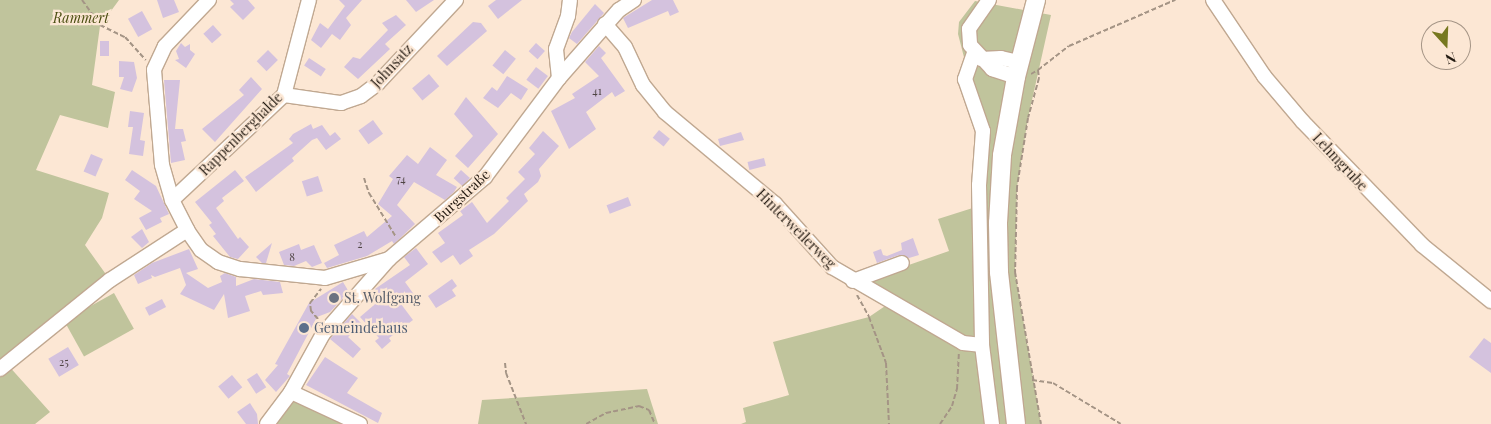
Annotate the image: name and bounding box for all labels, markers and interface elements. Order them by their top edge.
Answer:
park label: Rammert [53,10,109,26]
north arrow [1421,20,1471,70]
street label: Johnsatz [368,41,416,91]
text: N [1443,48,1459,69]
house number: 41 [592,84,602,98]
street label: Rappenberghalde [196,89,286,179]
street label: Lehmgrube [1309,130,1371,194]
street label: Burgstraße [431,166,493,226]
house number: 74 [396,172,406,186]
street label: Hinterweilerweg [753,186,839,272]
house number: 2 [357,237,363,251]
house number: 8 [289,250,295,264]
place label: St. Wolfgang [344,290,421,306]
marker: St. Wolfgang [328,292,340,304]
place label: Gemeindehaus [314,320,408,336]
marker: Gemeindehaus [298,322,310,334]
house number: 25 [59,355,69,369]

